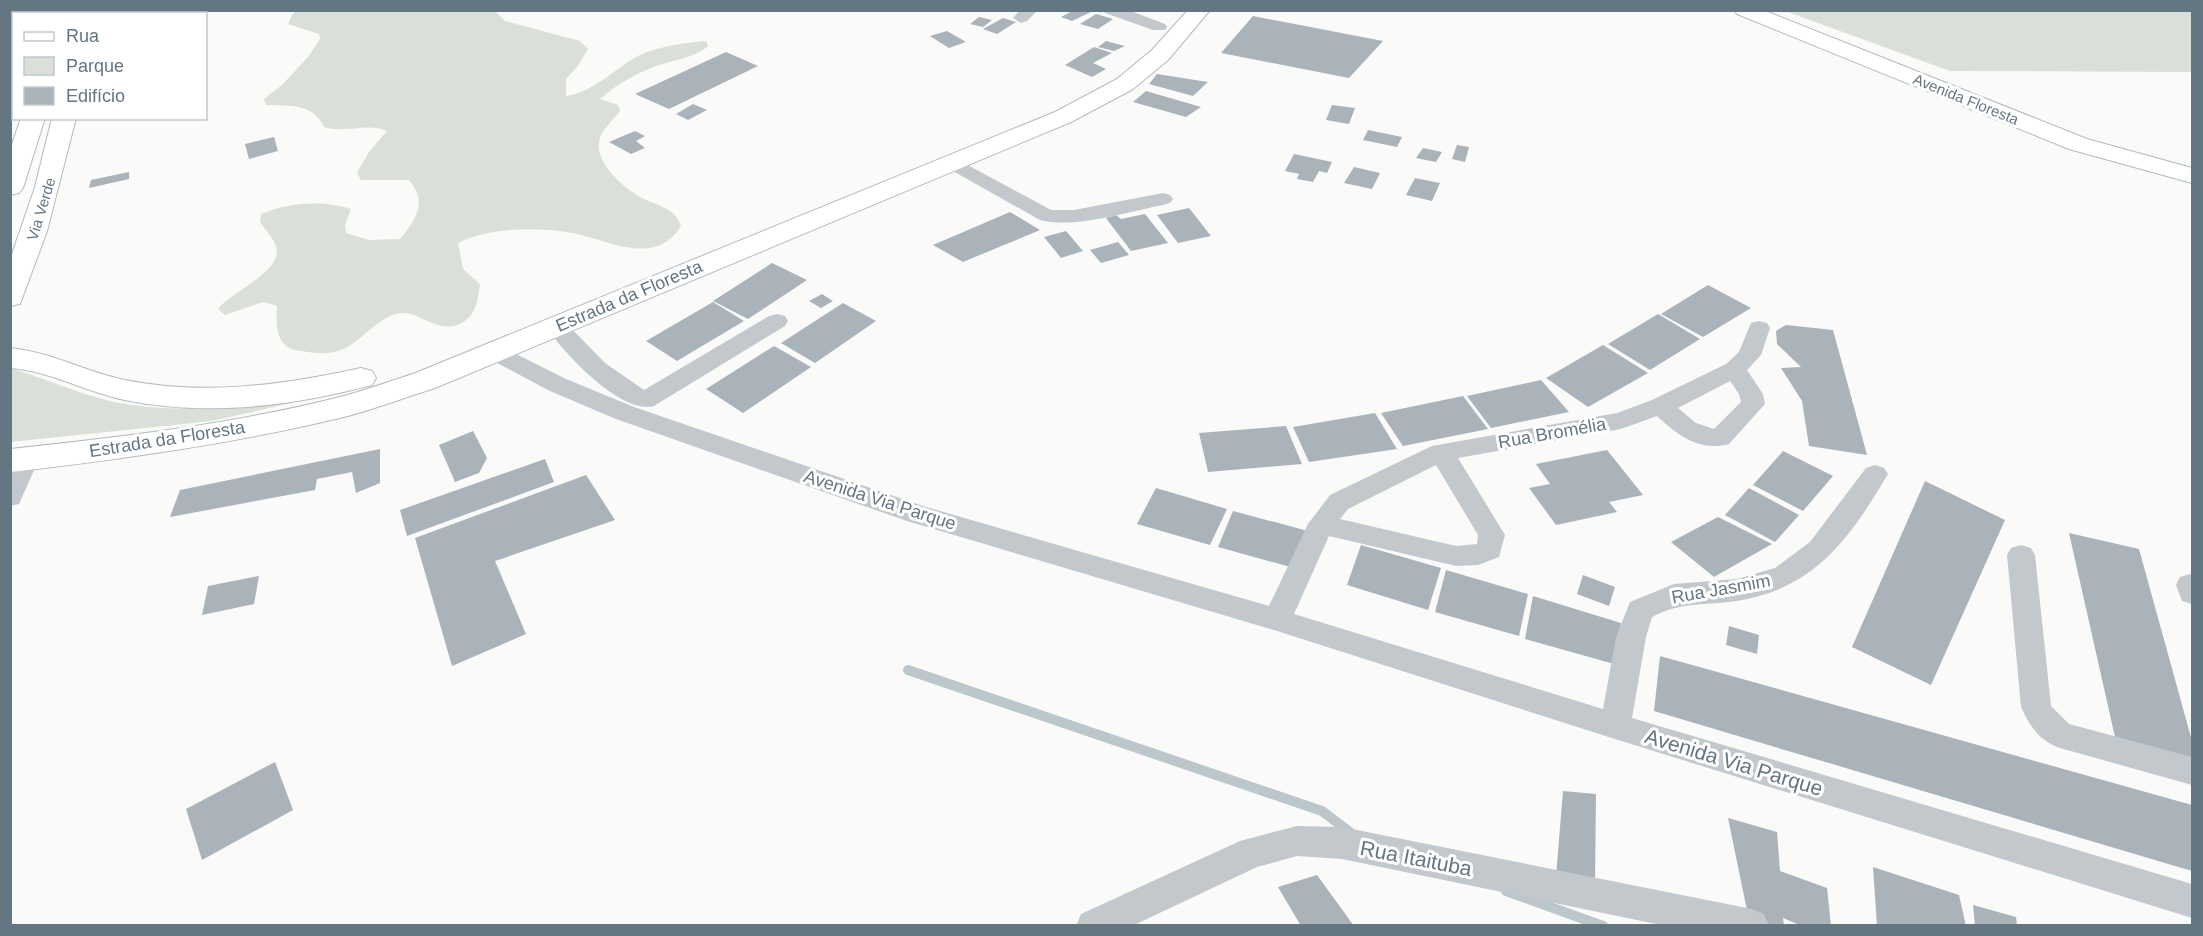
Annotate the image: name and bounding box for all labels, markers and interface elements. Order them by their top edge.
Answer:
legend [12,12,207,120]
text: Rua [66,26,100,46]
text: Parque [66,56,124,76]
street label: Avenida Floresta [1911,70,2022,128]
text: Edifício [66,86,125,106]
street label: Via Verde [23,176,59,242]
street label: Estrada da Floresta [553,256,706,336]
street label: Rua Bromélia [1497,414,1608,452]
street label: Estrada da Floresta [88,417,247,461]
street label: Avenida Via Parque [802,466,958,534]
street label: Rua Jasmim [1670,570,1772,608]
street label: Avenida Via Parque [1642,724,1826,800]
street label: Rua Itaituba [1358,836,1474,880]

